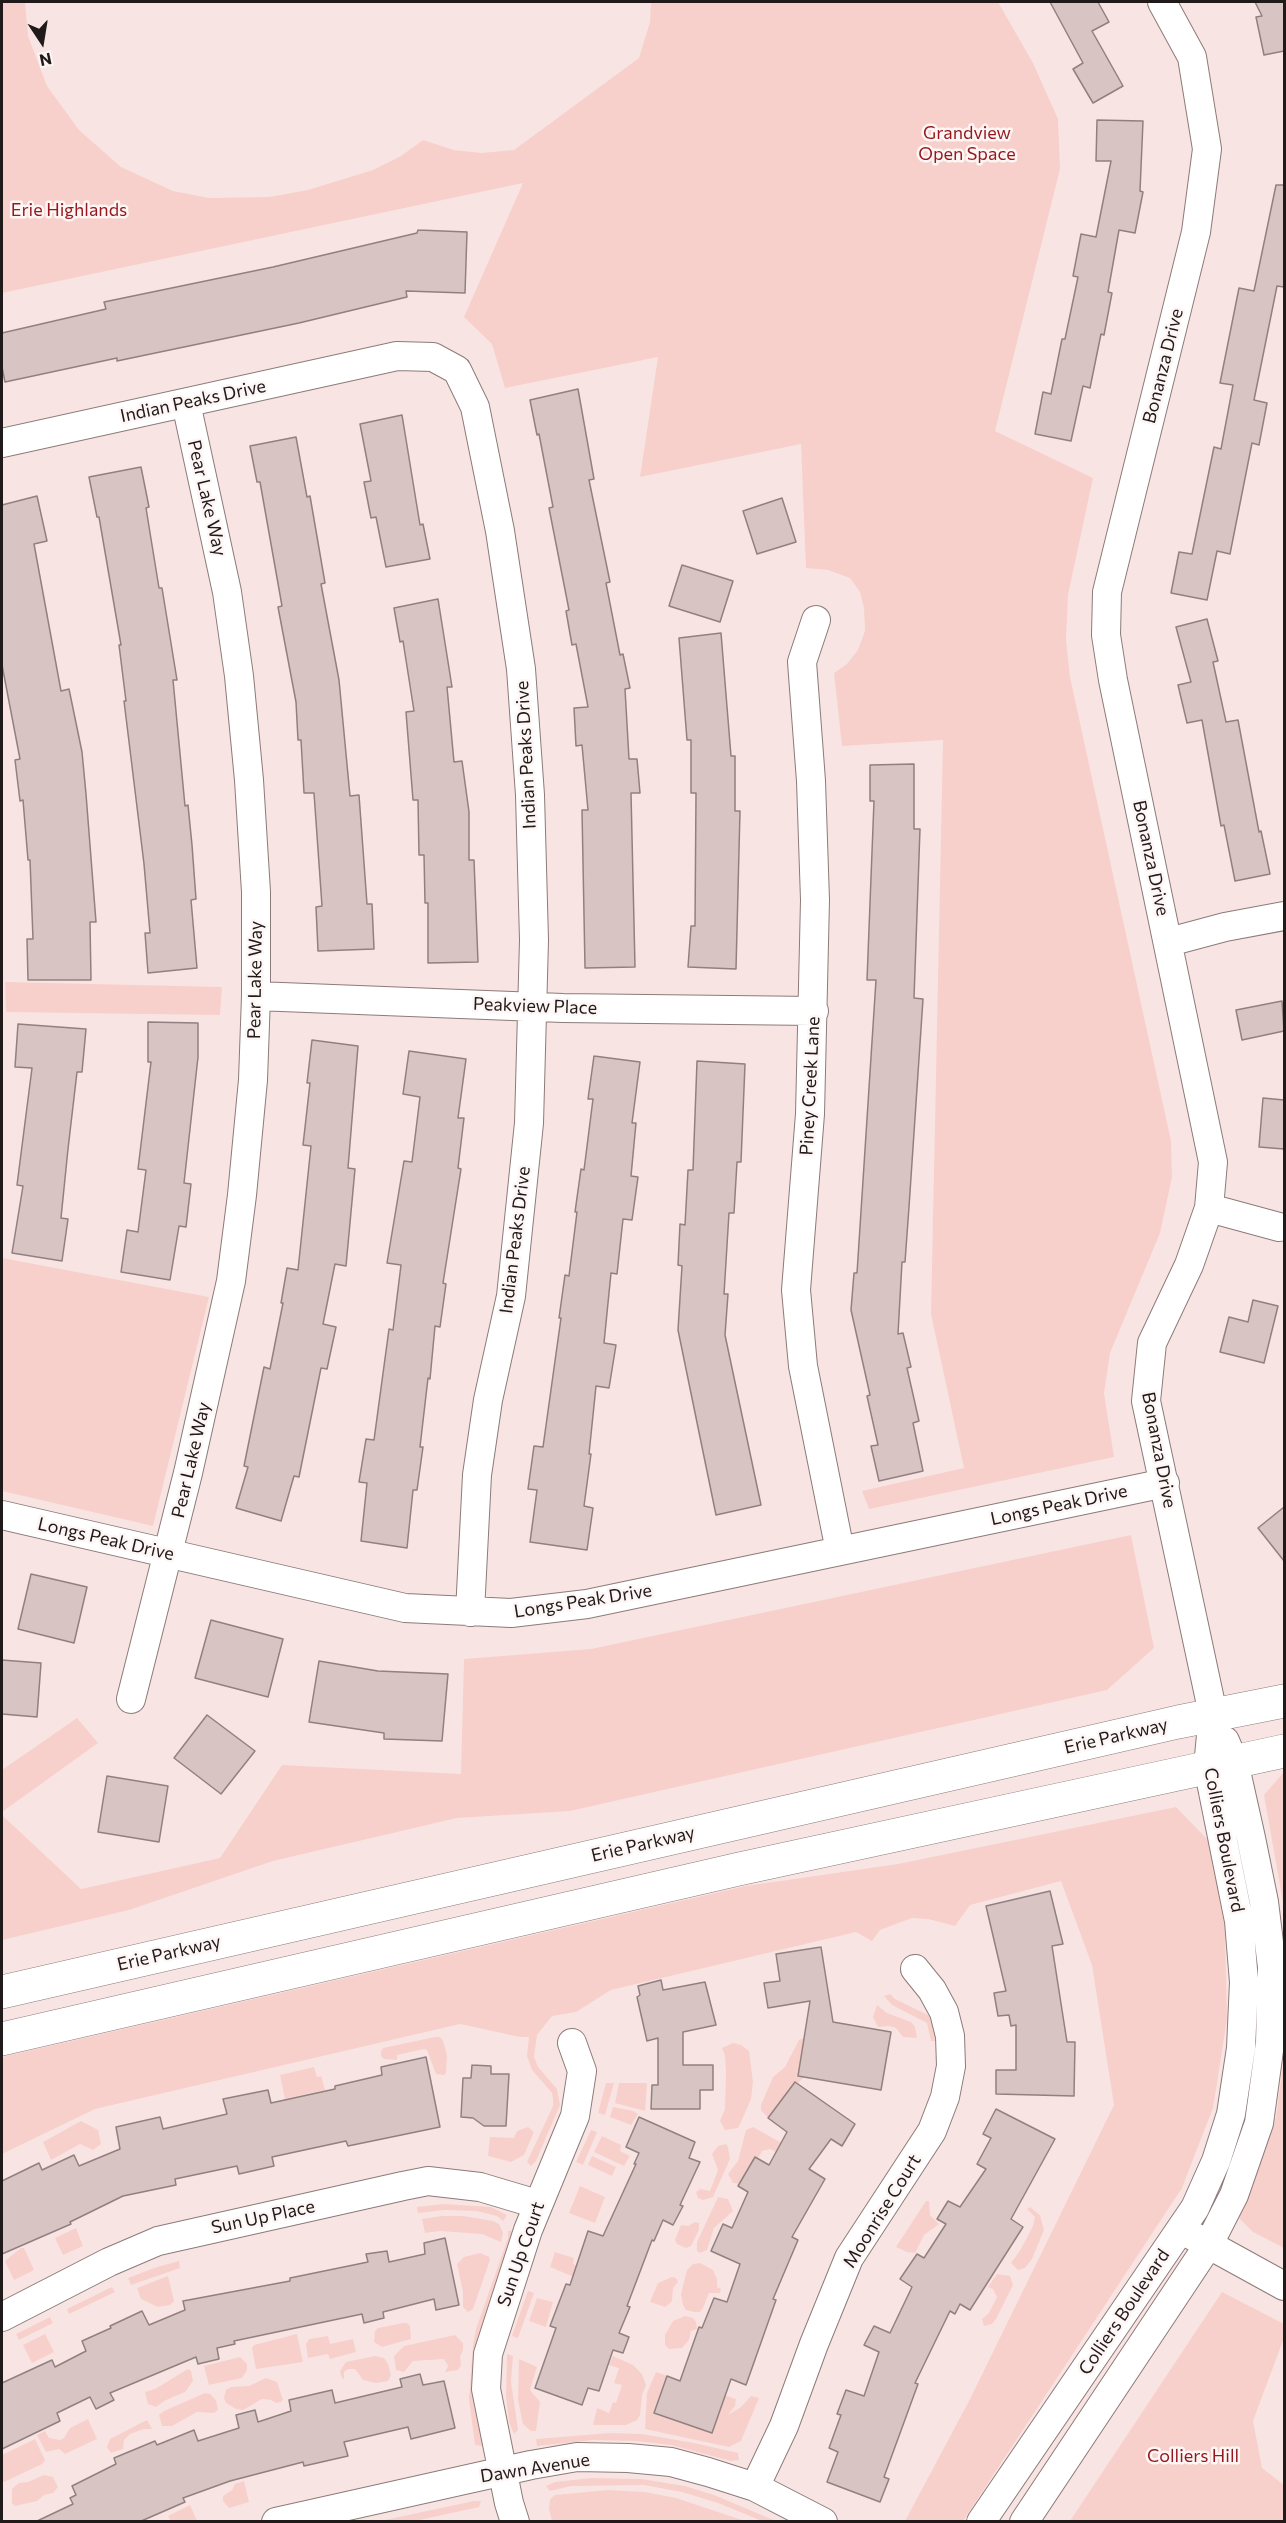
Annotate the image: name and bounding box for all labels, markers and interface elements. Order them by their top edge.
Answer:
north arrow [12,12,72,72]
text: N [38,50,54,71]
park label: Grandview Open Space [918,122,1016,164]
park label: Erie Highlands [11,199,127,221]
street label: Bonanza Drive [1138,306,1188,426]
street label: Indian Peaks Drive [118,375,268,427]
street label: Pear Lake Way [183,438,231,558]
street label: Indian Peaks Drive [511,680,541,830]
street label: Bonanza Drive [1128,798,1174,918]
street label: Pear Lake Way [243,921,267,1039]
street label: Peakview Place [473,993,597,1019]
street label: Piney Creek Lane [796,1016,824,1156]
street label: Indian Peaks Drive [495,1165,535,1315]
street label: Bonanza Drive [1137,1390,1181,1510]
street label: Pear Lake Way [167,1400,215,1520]
street label: Longs Peak Drive [989,1480,1129,1530]
street label: Longs Peak Drive [36,1513,176,1565]
street label: Longs Peak Drive [512,1579,654,1623]
street label: Erie Parkway [1062,1714,1170,1758]
street label: Colliers Boulevard [1199,1766,1249,1914]
street label: Erie Parkway [589,1822,697,1866]
street label: Erie Parkway [115,1931,223,1975]
street label: Moonrise Court [838,2150,926,2272]
street label: Sun Up Place [209,2195,317,2239]
street label: Sun Up Court [493,2199,549,2309]
street label: Colliers Boulevard [1074,2245,1174,2379]
park label: Colliers Hill [1147,2445,1239,2467]
street label: Dawn Avenue [479,2449,591,2487]

